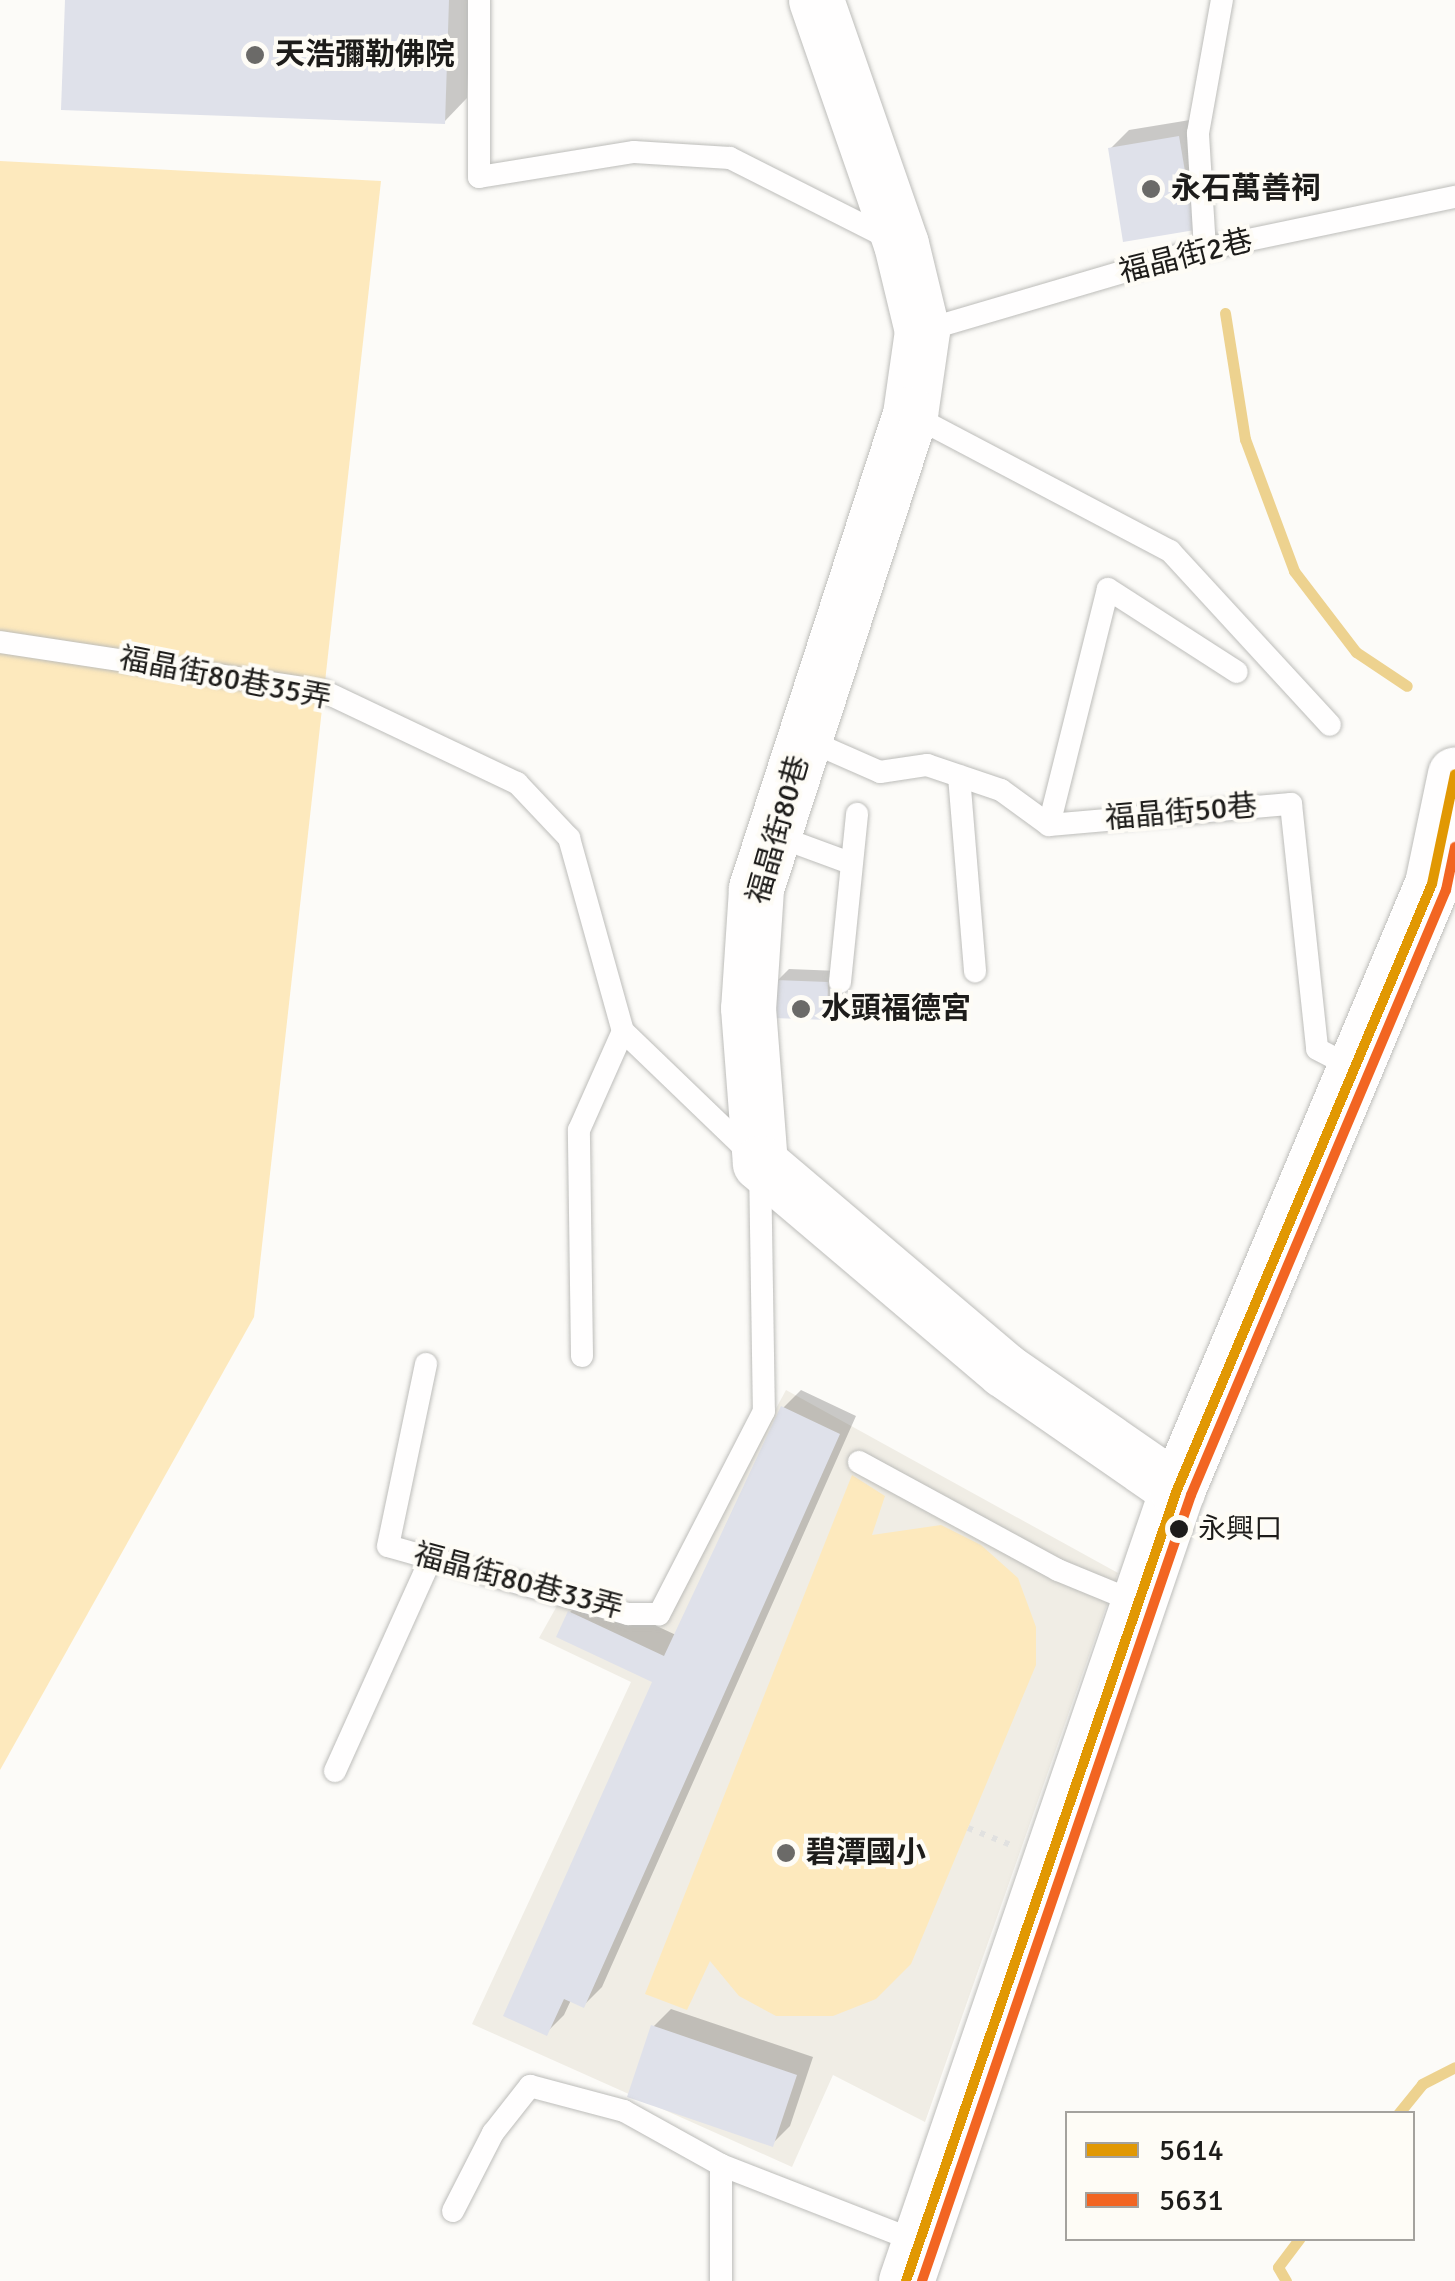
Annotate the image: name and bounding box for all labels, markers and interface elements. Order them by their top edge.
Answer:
place label: 天浩彌勒佛院 [275,37,455,73]
marker: 天浩彌勒佛院 [244,44,266,66]
place label: 永石萬善祠 [1171,171,1321,207]
marker: 永石萬善祠 [1140,178,1162,200]
street label: 福晶街2巷 [1116,223,1256,291]
street label: 福晶街80巷35弄 [116,641,334,717]
street label: 福晶街80巷 [741,752,817,908]
street label: 福晶街50巷 [1104,788,1258,838]
place label: 水頭福德宮 [821,991,971,1027]
marker: 水頭福德宮 [790,998,812,1020]
place label: 永興口 [1198,1512,1282,1546]
marker: 永興口 [1169,1519,1189,1539]
street label: 福晶街80巷33弄 [410,1537,626,1627]
place label: 碧潭國小 [806,1835,926,1871]
marker: 碧潭國小 [775,1842,797,1864]
legend [1065,2111,1415,2241]
text: 5614 [1159,2132,1224,2169]
text: 5631 [1159,2182,1224,2219]

